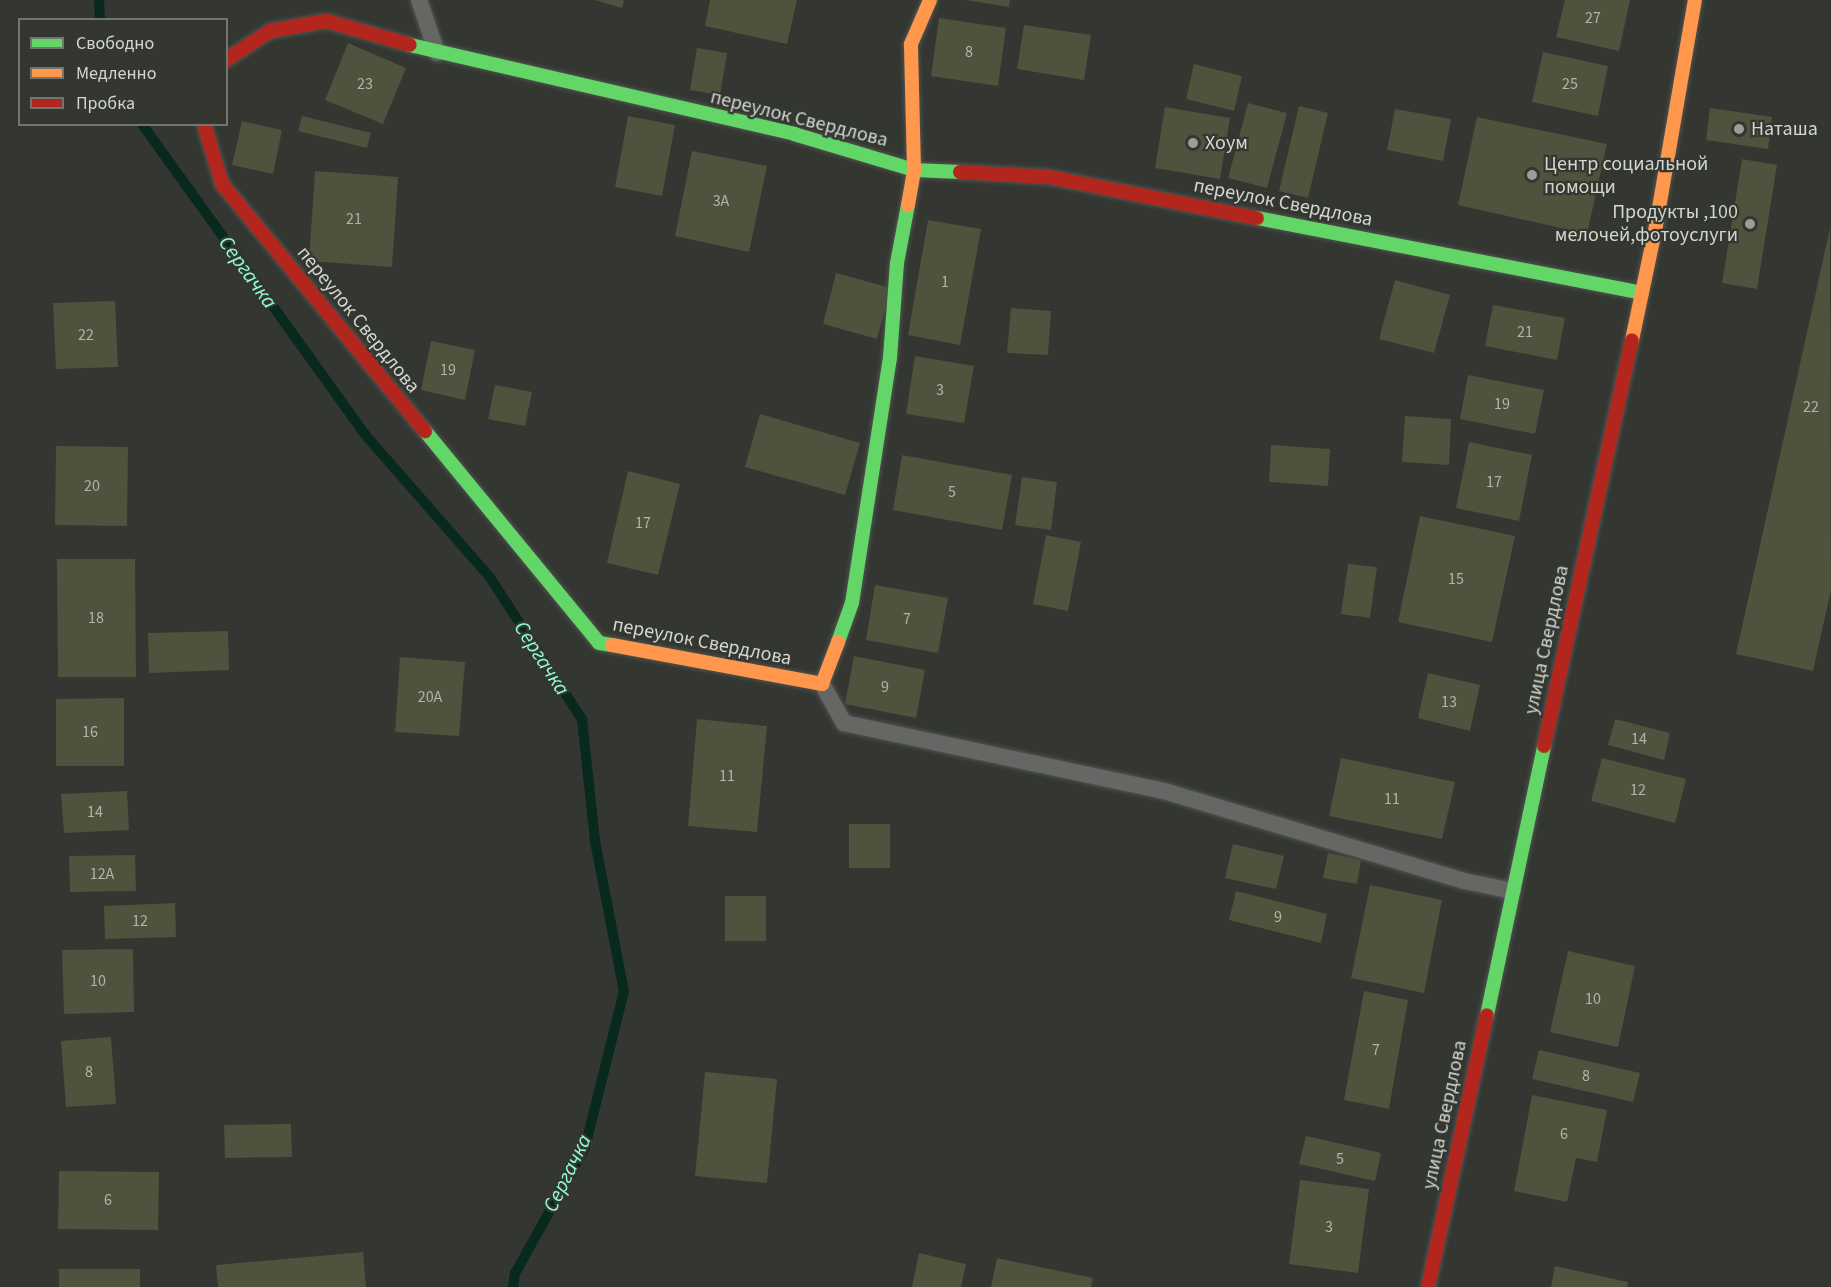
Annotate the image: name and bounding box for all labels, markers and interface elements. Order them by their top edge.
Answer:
house number: 27 [1585,8,1601,28]
legend [18,18,228,126]
text: Свободно [76,31,154,56]
house number: 8 [965,42,973,62]
text: Медленно [76,61,156,86]
house number: 23 [357,74,373,94]
house number: 25 [1562,74,1578,94]
street label: переулок Свердлова [708,85,890,153]
text: Пробка [76,91,135,116]
place label: Наташа [1751,117,1818,141]
marker: Наташа [1732,122,1746,136]
place label: Хоум [1205,131,1248,155]
marker: Хоум [1186,136,1200,150]
place label: Центр социальной помощи [1544,152,1708,199]
marker: Центр социальной помощи [1525,168,1539,182]
street label: переулок Свердлова [1191,174,1375,232]
house number: 3А [713,191,729,211]
place label: Продукты ,100 мелочей,фотоуслуги [1555,201,1738,248]
house number: 21 [346,209,362,229]
marker: Продукты ,100 мелочей,фотоуслуги [1743,217,1757,231]
water label: Сергачка [213,231,283,313]
street label: переулок Свердлова [291,242,425,398]
house number: 1 [941,272,949,292]
house number: 21 [1517,322,1533,342]
house number: 22 [78,325,94,345]
house number: 19 [440,360,456,380]
house number: 3 [936,380,944,400]
house number: 19 [1494,394,1510,414]
house number: 22 [1803,397,1819,417]
house number: 17 [1486,472,1502,492]
house number: 20 [84,476,100,496]
house number: 5 [948,482,956,502]
house number: 17 [635,513,651,533]
street label: улица Свердлова [1519,563,1575,717]
house number: 15 [1448,569,1464,589]
house number: 18 [88,608,104,628]
house number: 7 [903,609,911,629]
street label: переулок Свердлова [610,613,794,671]
water label: Сергачка [509,616,575,700]
house number: 9 [881,677,889,697]
house number: 20А [418,687,442,707]
house number: 13 [1441,692,1457,712]
house number: 16 [82,722,98,742]
house number: 14 [1631,729,1647,749]
house number: 11 [719,766,735,786]
house number: 12 [1630,780,1646,800]
house number: 11 [1384,789,1400,809]
house number: 14 [87,802,103,822]
house number: 12А [90,864,114,884]
house number: 9 [1274,907,1282,927]
house number: 12 [132,911,148,931]
house number: 10 [90,971,106,991]
house number: 10 [1585,989,1601,1009]
street label: улица Свердлова [1417,1038,1473,1192]
house number: 7 [1372,1040,1380,1060]
house number: 8 [85,1062,93,1082]
house number: 8 [1582,1066,1590,1086]
house number: 6 [1560,1124,1568,1144]
water label: Сергачка [537,1130,597,1216]
house number: 5 [1336,1149,1344,1169]
house number: 6 [104,1190,112,1210]
house number: 3 [1325,1217,1333,1237]

